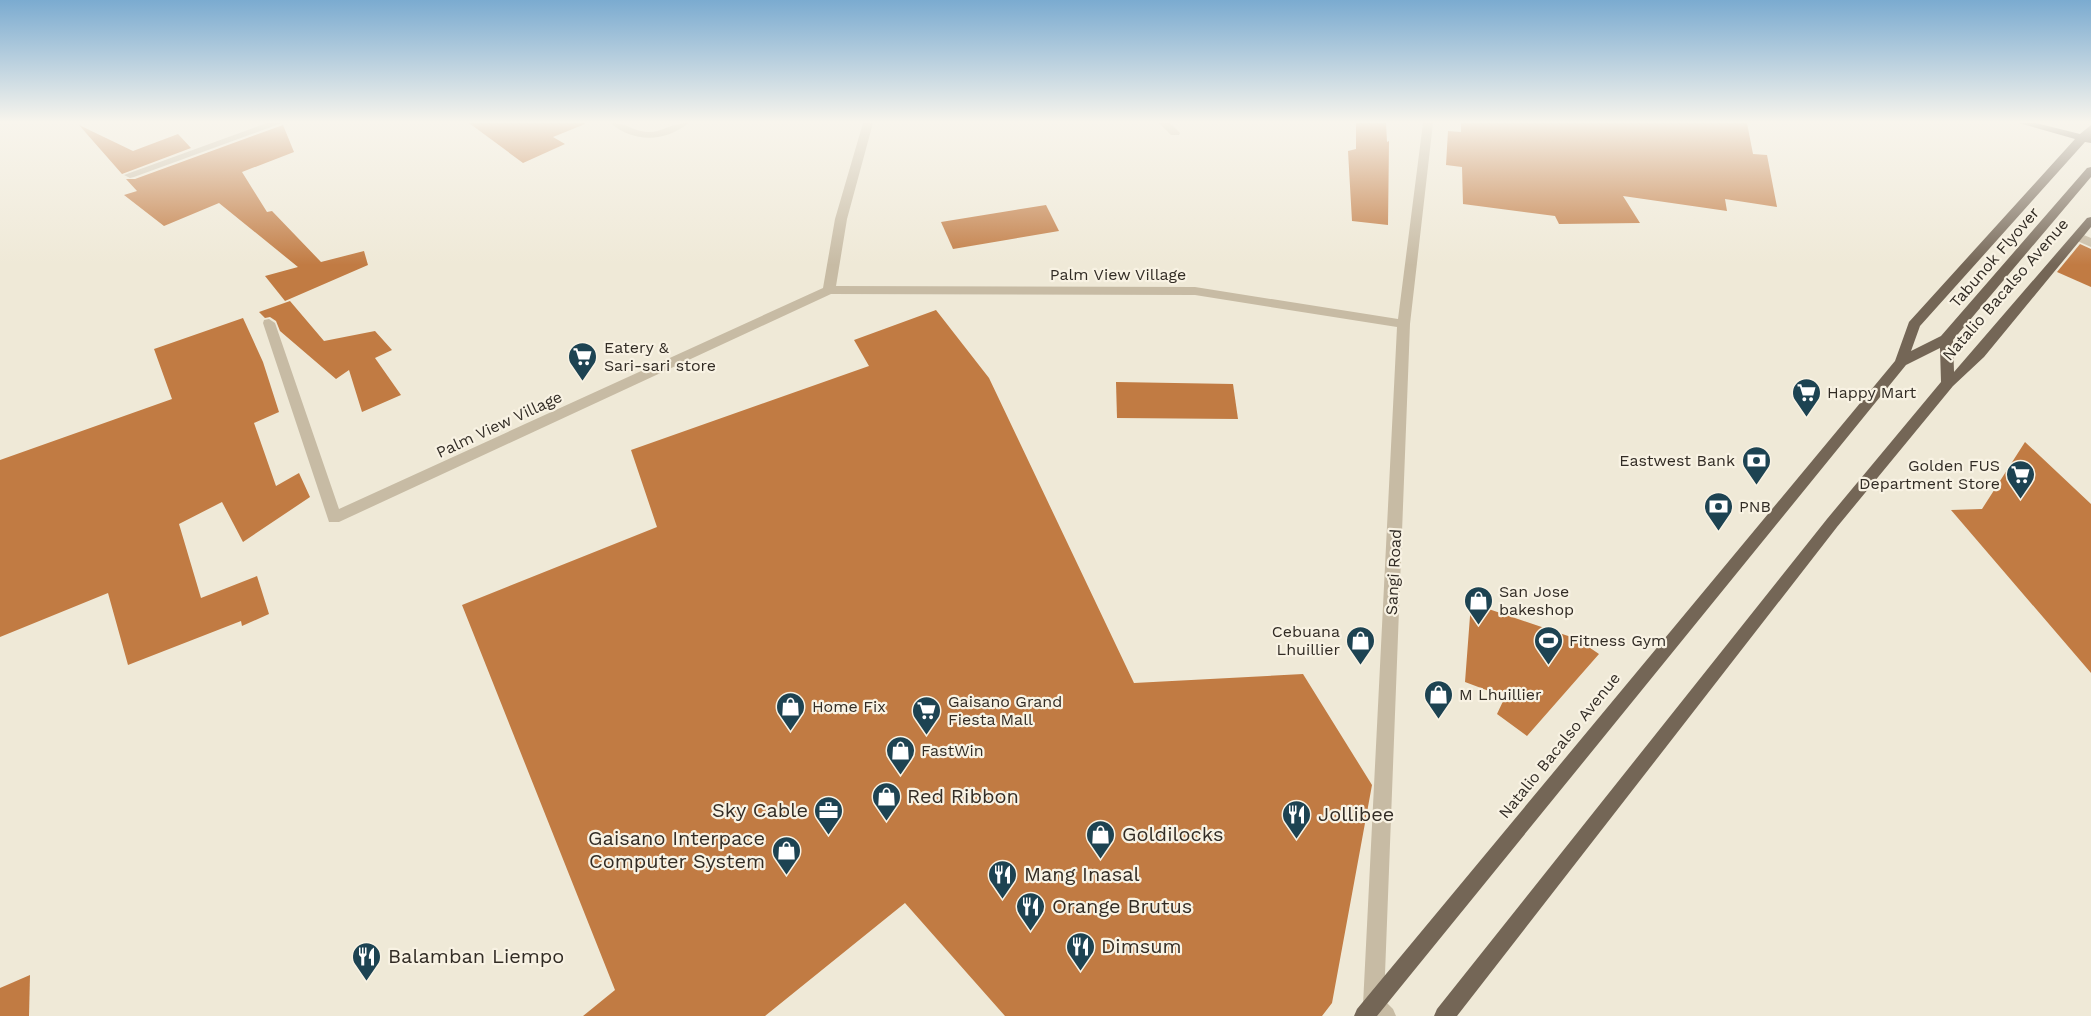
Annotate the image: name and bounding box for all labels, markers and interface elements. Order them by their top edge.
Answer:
street label: Tabunok Flyover [1946,203,2043,311]
street label: Natalio Bacalso Avenue [1938,214,2072,364]
street label: Palm View Village [1050,265,1186,284]
place label: Eatery & Sari-sari store [604,338,716,375]
supermarket icon: Eatery & Sari-sari store [567,340,599,382]
supermarket icon: Happy Mart [1790,376,1822,418]
place label: Happy Mart [1827,383,1917,402]
street label: Palm View Village [433,387,565,462]
bank icon: Eastwest Bank [1740,444,1772,486]
place label: Eastwest Bank [1619,451,1735,470]
place label: Golden FUS Department Store [1859,456,2000,493]
supermarket icon: Golden FUS Department Store [2005,458,2037,500]
bank icon: PNB [1702,490,1734,532]
place label: PNB [1739,497,1771,516]
street label: Sangi Road [1382,528,1405,616]
place label: San Jose bakeshop [1499,582,1574,619]
shop icon: San Jose bakeshop [1462,584,1494,626]
place label: Cebuana Lhuillier [1272,622,1340,659]
shop icon: Cebuana Lhuillier [1345,624,1377,666]
sports icon: Fitness Gym [1532,624,1564,666]
place label: Fitness Gym [1569,631,1666,650]
street label: Natalio Bacalso Avenue [1495,669,1624,822]
shop icon: M Lhuillier [1422,678,1454,720]
place label: M Lhuillier [1459,685,1542,704]
shop icon: Home Fix [775,690,807,732]
place label: Gaisano Grand Fiesta Mall [948,692,1062,729]
supermarket icon: Gaisano Grand Fiesta Mall [911,694,943,736]
place label: Home Fix [812,697,886,716]
shop icon: FastWin [884,734,916,776]
place label: FastWin [921,741,984,760]
shop icon: Red Ribbon [870,780,902,822]
place label: Red Ribbon [907,784,1019,808]
office icon: Sky Cable [813,794,845,836]
place label: Sky Cable [712,798,808,822]
restaurant icon: Jollibee [1281,798,1313,840]
place label: Jollibee [1318,802,1394,826]
shop icon: Goldilocks [1085,818,1117,860]
place label: Goldilocks [1122,822,1223,846]
place label: Gaisano Interpace Computer System [588,826,765,873]
shop icon: Gaisano Interpace Computer System [770,834,802,876]
restaurant icon: Mang Inasal [987,858,1019,900]
place label: Mang Inasal [1024,862,1140,886]
restaurant icon: Orange Brutus [1015,890,1047,932]
place label: Orange Brutus [1052,894,1192,918]
restaurant icon: Dimsum [1064,930,1096,972]
place label: Dimsum [1101,934,1182,958]
restaurant icon: Balamban Liempo [351,940,383,982]
place label: Balamban Liempo [388,944,564,968]

